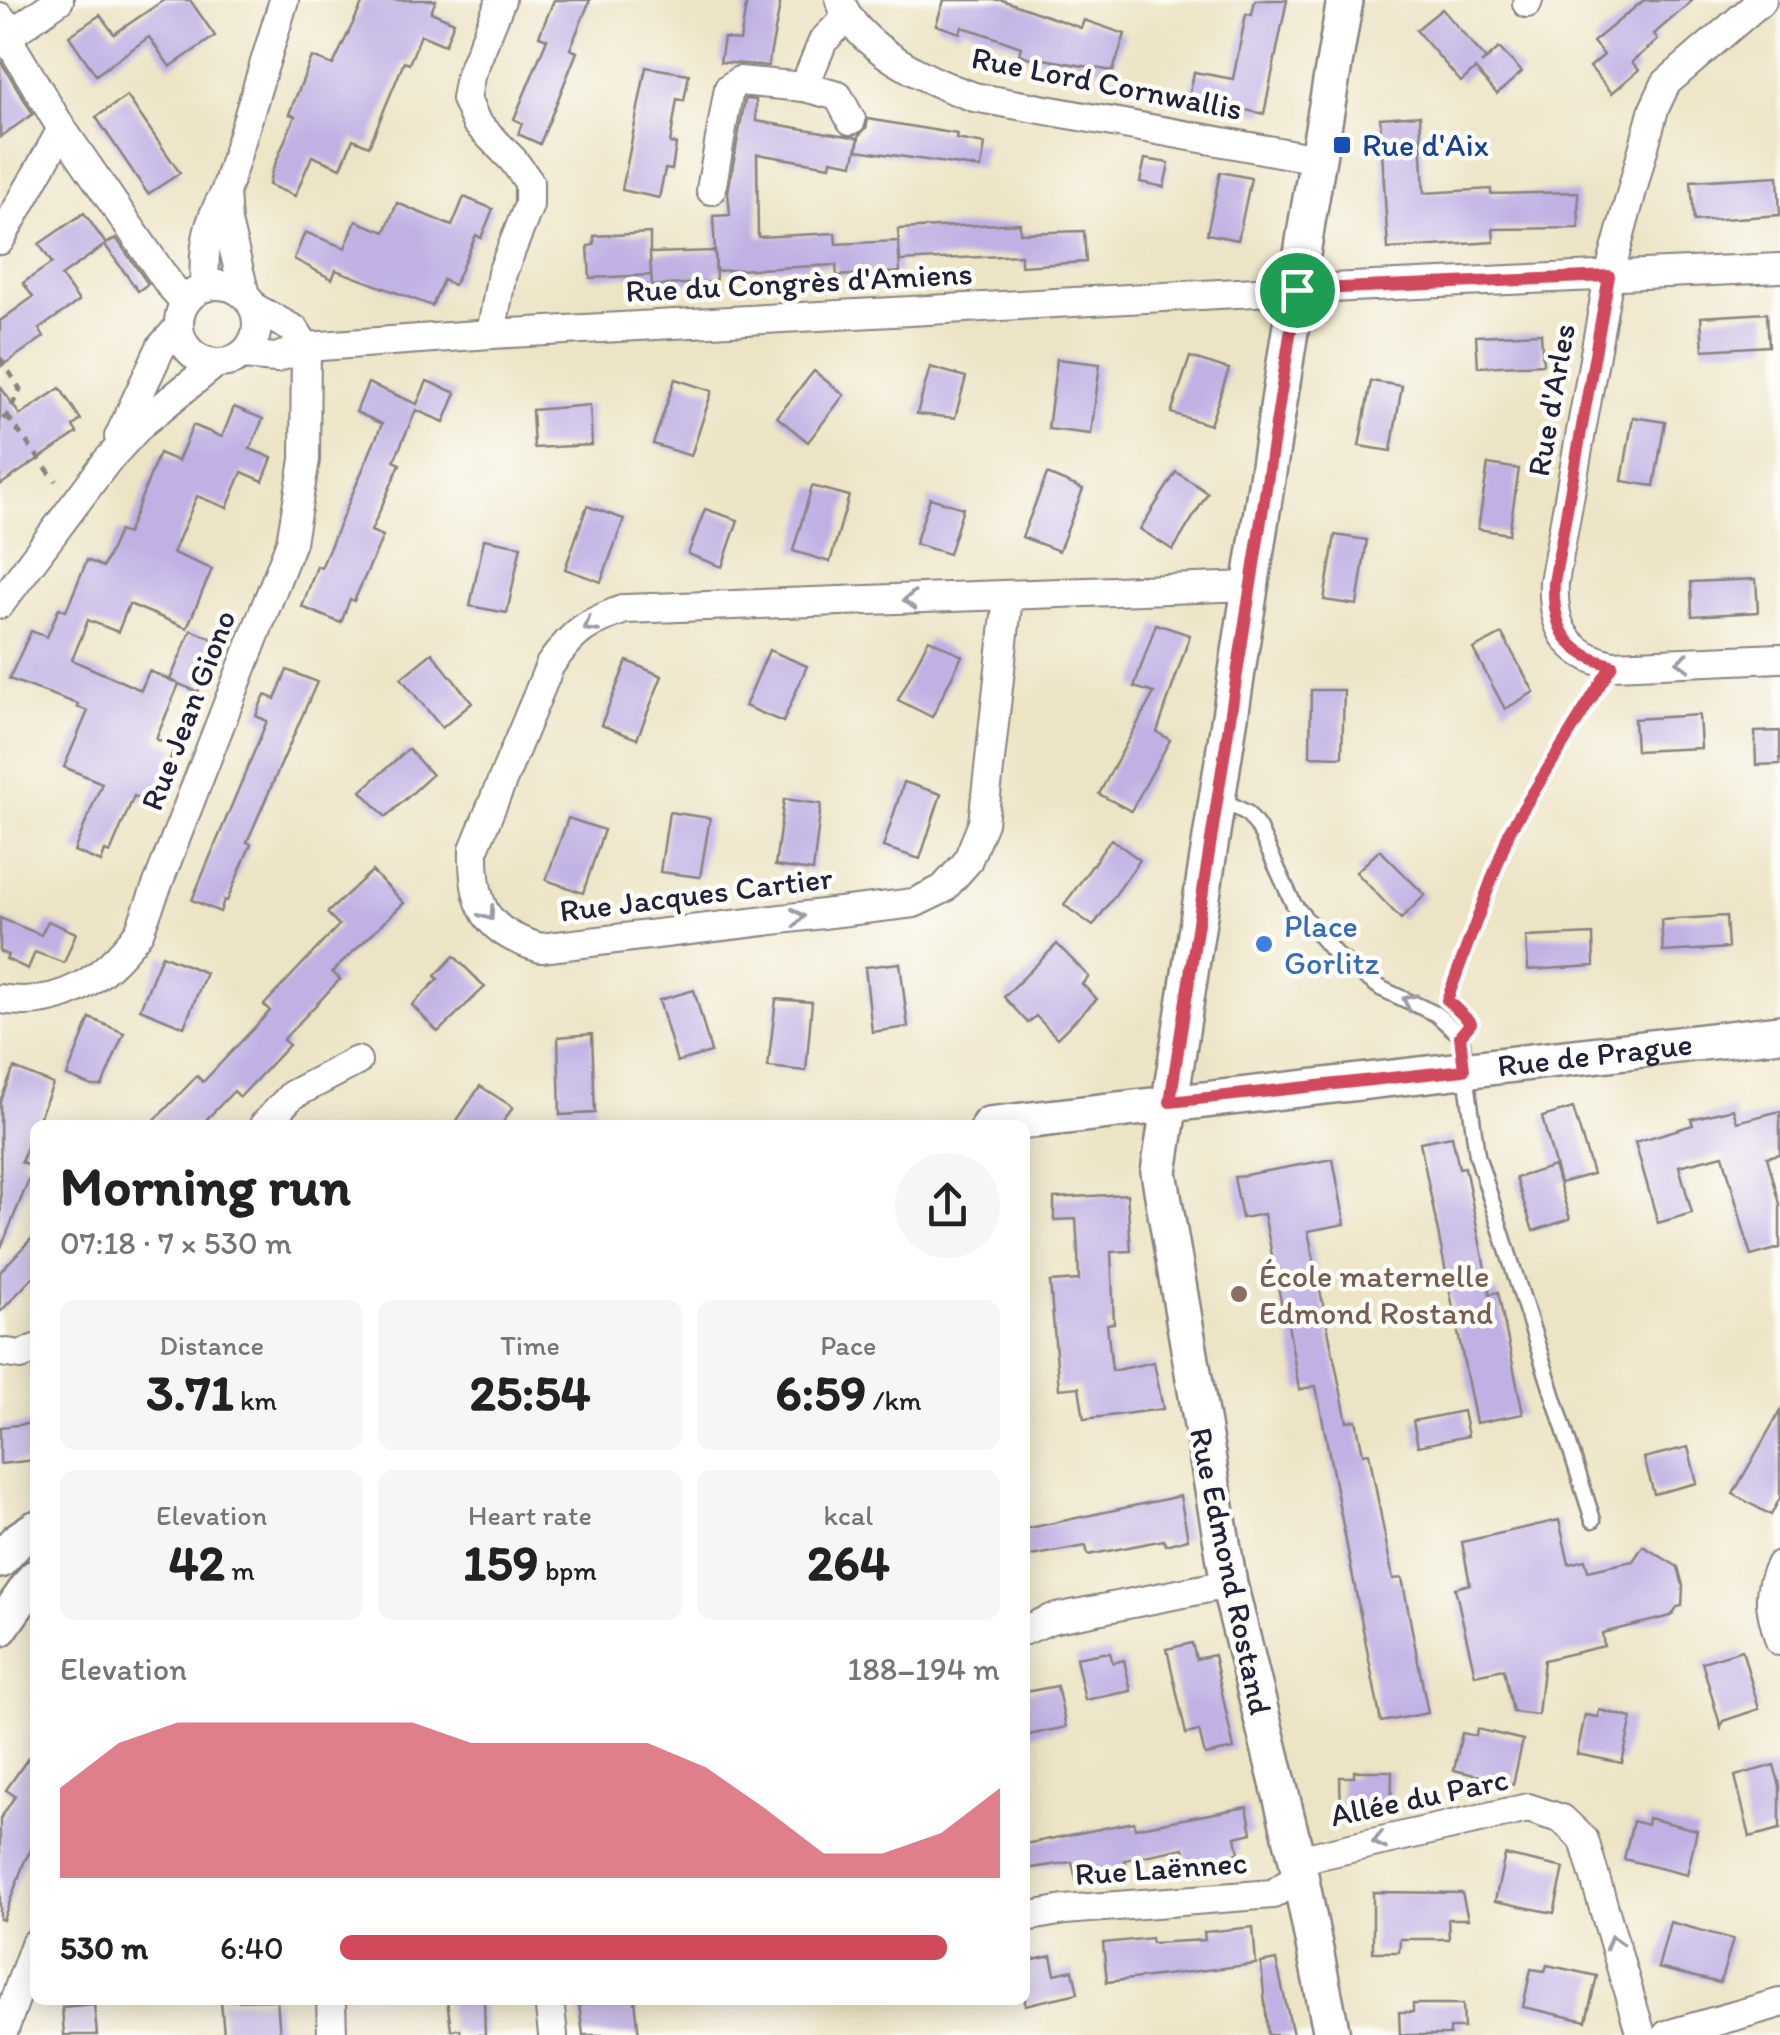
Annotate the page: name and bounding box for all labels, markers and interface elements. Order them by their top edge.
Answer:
street label: Rue Lord Cornwallis [969,38,1245,128]
place label: Rue d'Aix [1362,126,1489,164]
marker: Rue d'Aix [1331,134,1353,156]
pin [1255,248,1340,333]
street label: Rue du Congrès d'Amiens [624,254,974,310]
icon: arrive [1270,263,1325,318]
street label: Rue d'Arles [1519,321,1583,479]
one-way arrow [902,589,918,610]
street label: Rue Jean Giono [132,604,244,816]
one-way arrow [582,613,600,632]
one-way arrow [1674,651,1690,672]
street label: Rue Jacques Cartier [557,858,835,930]
one-way arrow [476,903,494,921]
one-way arrow [791,907,807,928]
place label: Place Gorlitz [1284,907,1379,982]
marker: Place Gorlitz [1253,933,1275,955]
one-way arrow [1401,994,1419,1014]
street label: Rue de Prague [1495,1024,1695,1085]
text: Morning run [60,1153,351,1219]
button: share [895,1153,1000,1258]
text: 07:18 · 7 × 530 m [60,1224,292,1262]
place label: École maternelle Edmond Rostand [1259,1257,1493,1332]
marker: École maternelle Edmond Rostand [1228,1283,1250,1305]
text: Distance [159,1328,264,1362]
text: Time [500,1328,560,1362]
text: Pace [820,1328,876,1362]
text: 3.71 [146,1362,234,1423]
text: 25:54 [469,1362,591,1423]
text: 6:59 [775,1362,866,1423]
text: km [234,1383,277,1417]
text: /km [866,1383,921,1417]
street label: Rue Edmond Rostand [1182,1424,1280,1718]
text: Elevation [156,1498,267,1532]
text: Heart rate [468,1498,592,1532]
text: kcal [823,1498,873,1532]
text: 42 [169,1532,225,1593]
text: 159 [463,1532,539,1593]
text: 264 [807,1532,890,1593]
text: m [225,1553,255,1587]
text: bpm [539,1553,597,1587]
text: Elevation [60,1650,187,1688]
text: 188–194 m [847,1650,1000,1688]
street label: Allée du Parc [1327,1760,1511,1834]
one-way arrow [1370,1830,1387,1851]
street label: Rue Laënnec [1073,1843,1249,1893]
text: 530 m [60,1929,148,1967]
text: 6:40 [220,1929,284,1967]
one-way arrow [1604,1934,1625,1951]

